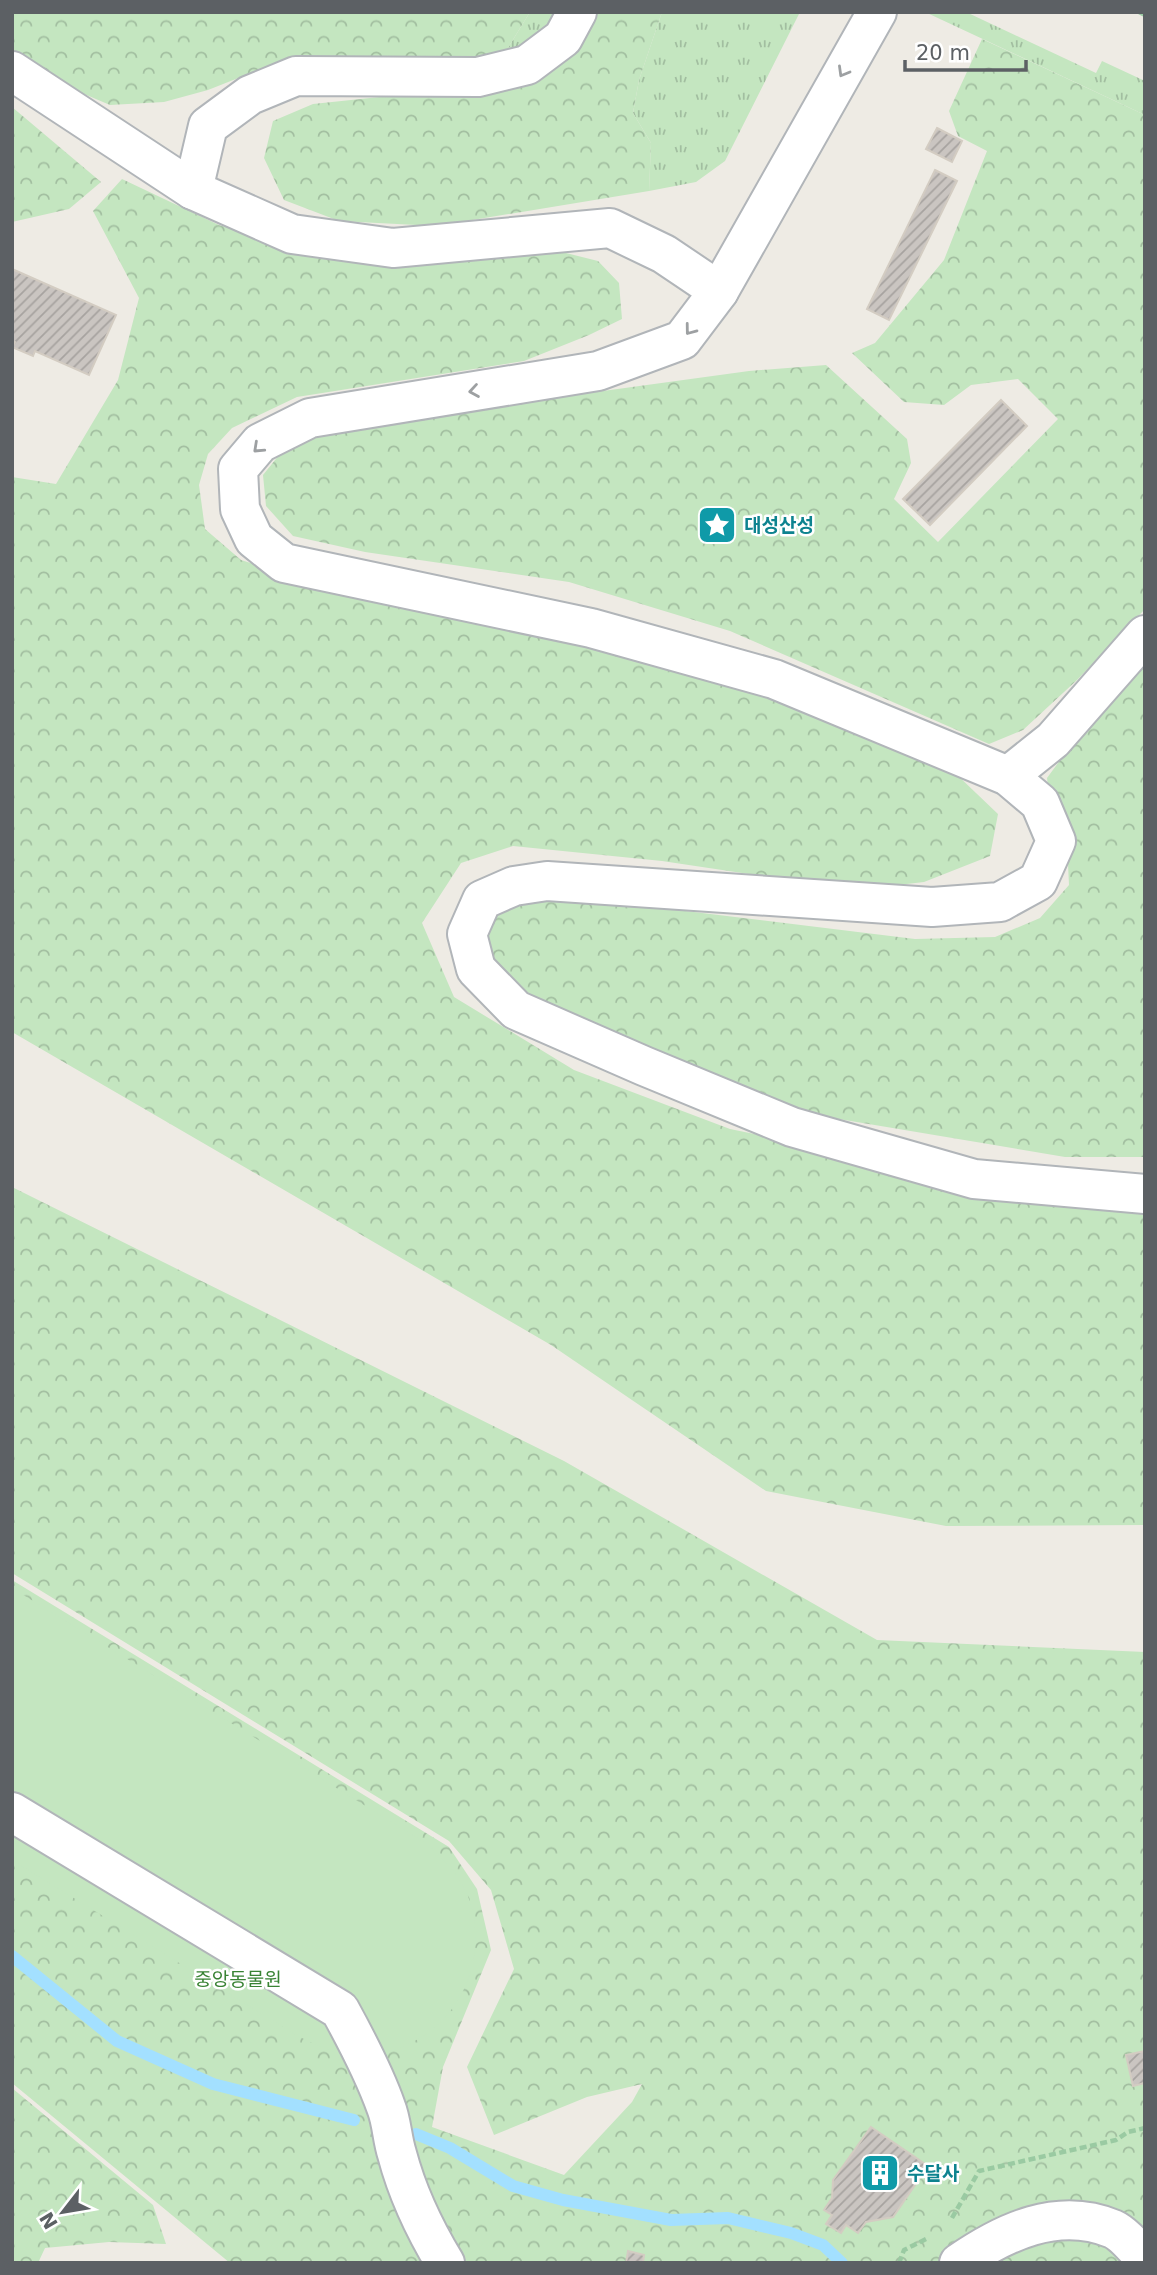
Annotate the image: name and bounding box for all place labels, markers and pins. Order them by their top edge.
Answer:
place icon: 대성산성 [696,504,738,546]
place label: 대성산성 [744,514,814,536]
building icon: 수달사 [859,2152,901,2194]
place label: 수달사 [907,2162,960,2184]

